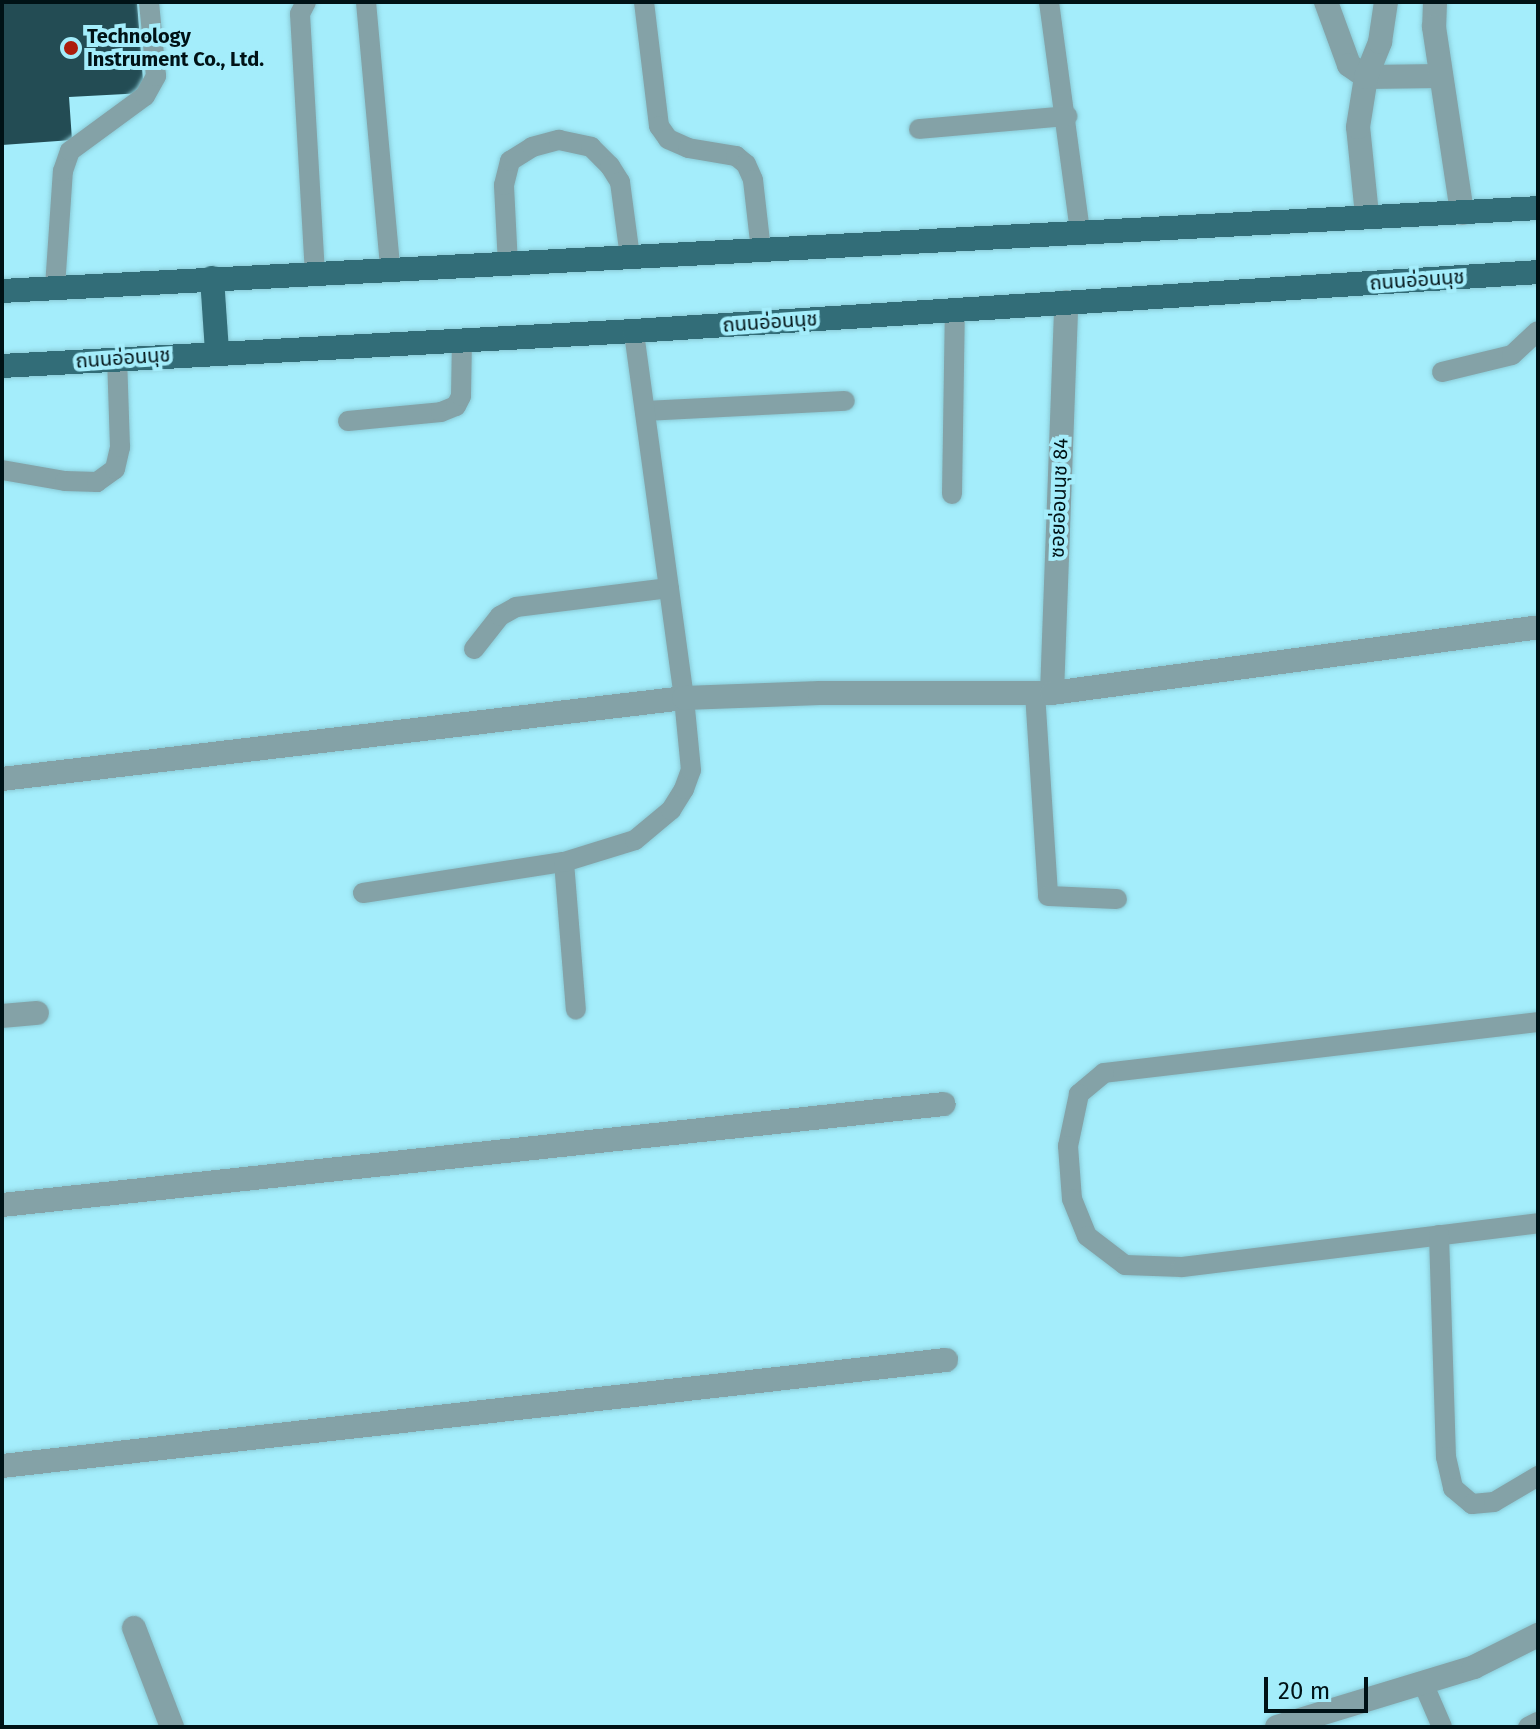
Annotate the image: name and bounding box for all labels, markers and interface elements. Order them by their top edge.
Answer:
place label: Technology Instrument Co., Ltd. [87,24,264,71]
marker: Technology Instrument Co., Ltd. [62,39,80,57]
street label: ถนนอ่อนนุช [1369,265,1465,295]
street label: ถนนอ่อนนุช [722,307,818,337]
street label: ถนนอ่อนนุช [75,343,171,373]
street label: ซอยอ่อนนุช 84 [1045,438,1073,558]
scale bar [1268,1661,1372,1711]
text: 20 m [1278,1677,1330,1705]

